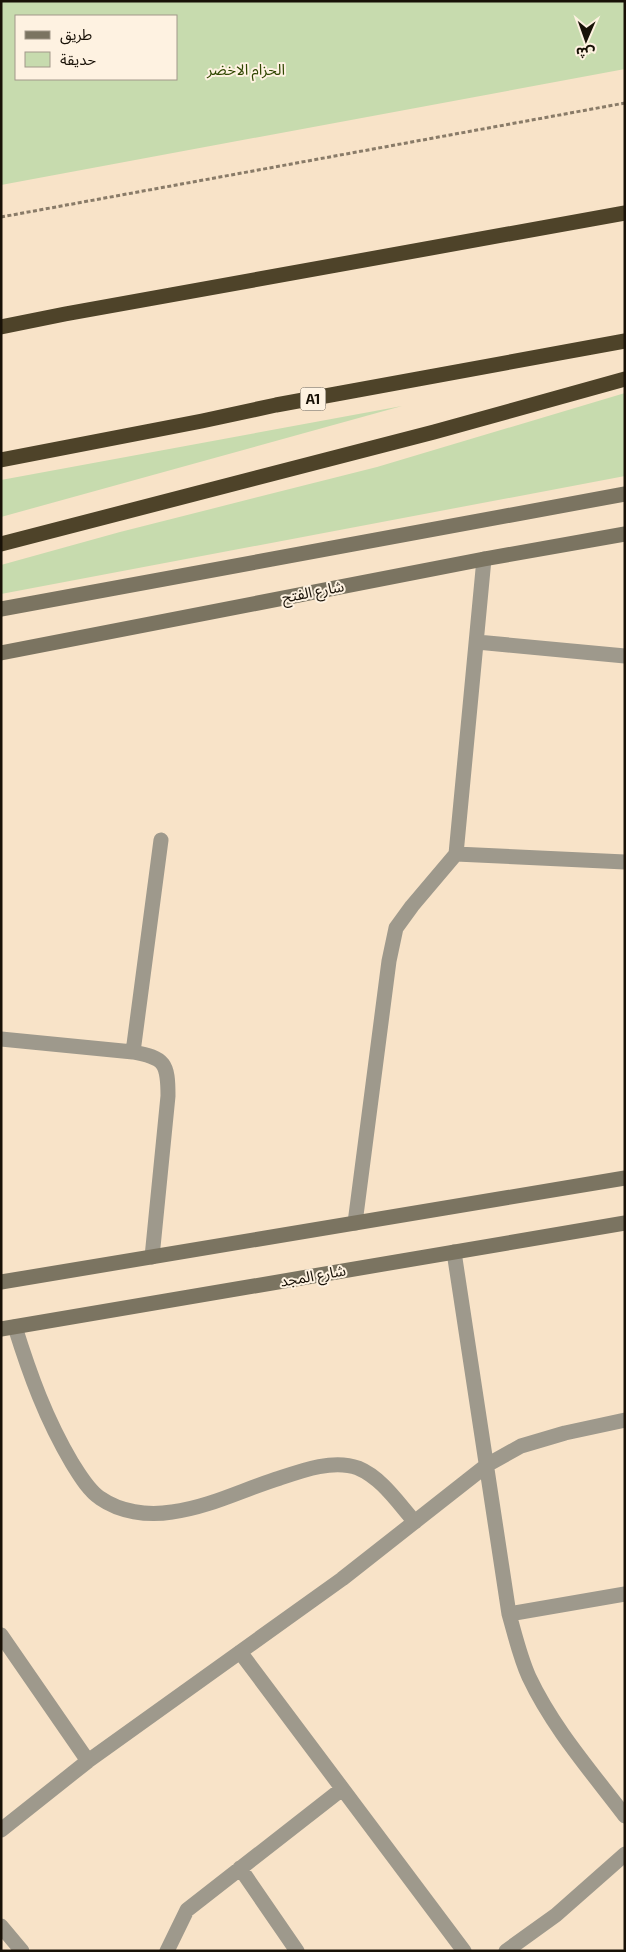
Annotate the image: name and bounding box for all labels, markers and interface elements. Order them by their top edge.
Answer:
legend [15,15,178,80]
north arrow [561,15,611,65]
text: طريق [60,25,92,45]
text: ش [576,45,595,62]
text: حديقة [60,50,96,68]
park label: الحزام الاخضر [206,60,285,81]
road number: A1 [300,388,326,410]
street label: شارع الفتح [280,576,346,610]
street label: شارع المجد [279,1260,348,1294]

